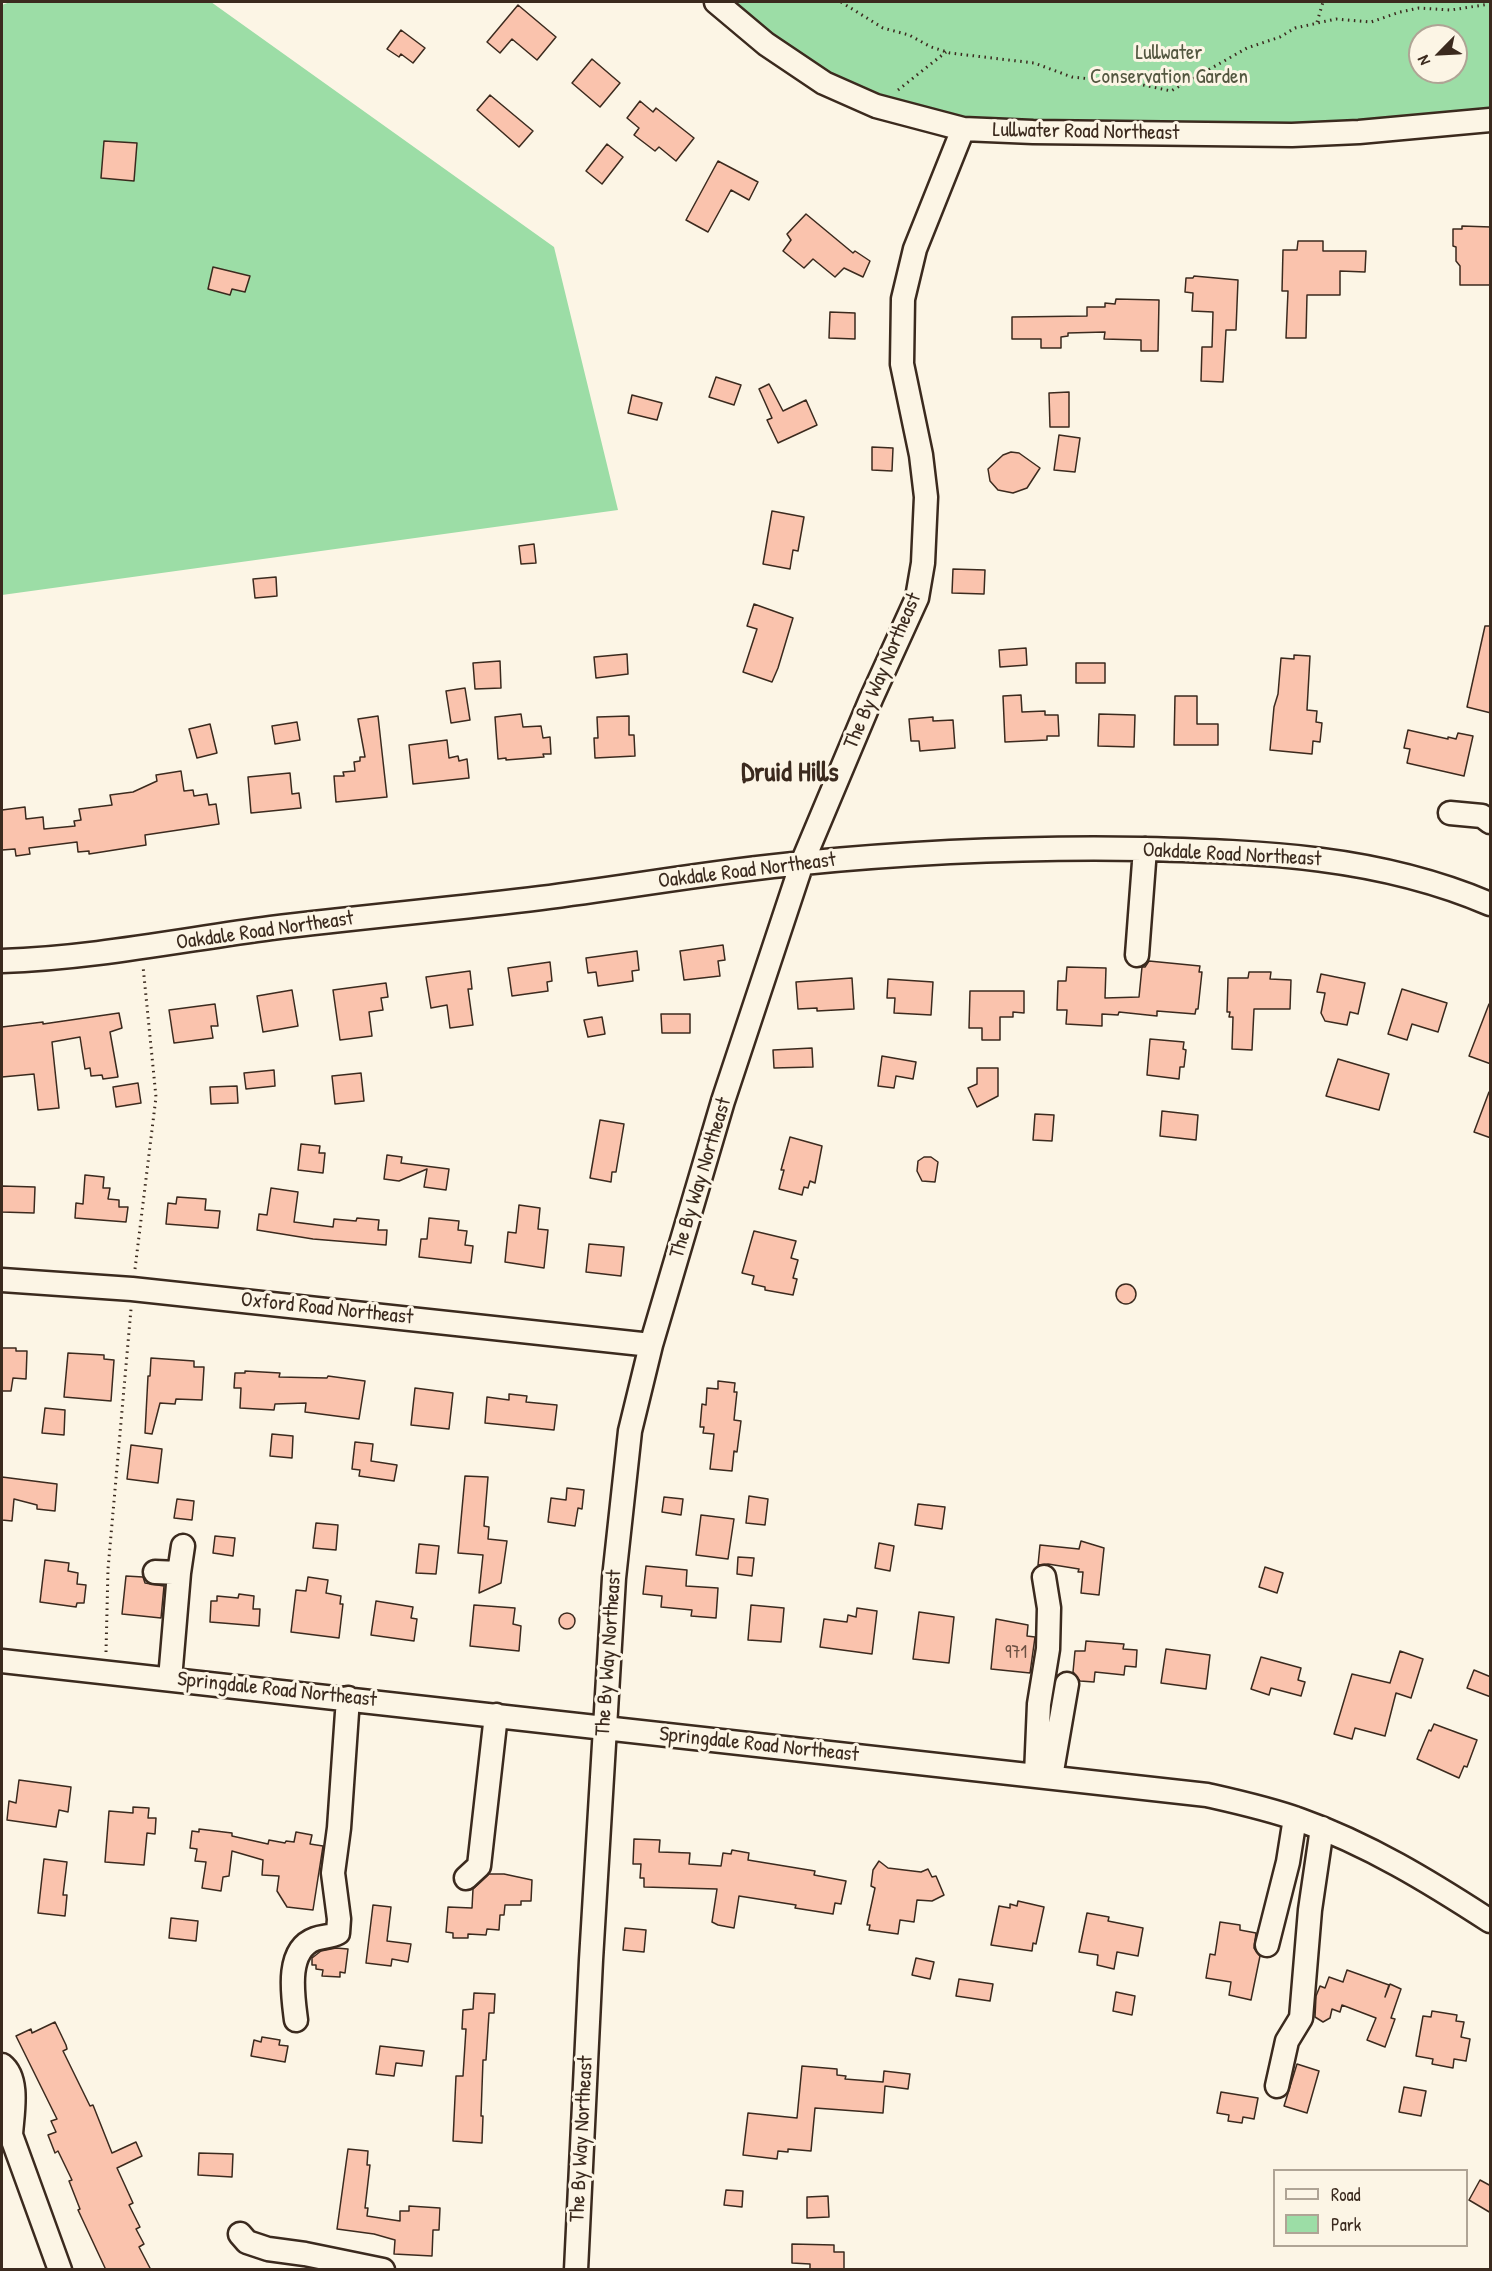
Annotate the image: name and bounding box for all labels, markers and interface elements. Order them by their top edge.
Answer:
north arrow [1408,24,1468,84]
park label: Lullwater Conservation Garden [1090,40,1248,90]
text: N [1412,52,1435,69]
street label: Lullwater Road Northeast [992,118,1180,146]
street label: The By Way Northeast [839,589,927,753]
district label: Druid Hills [741,758,839,790]
street label: Oakdale Road Northeast [1142,838,1322,872]
street label: Oakdale Road Northeast [657,848,837,894]
street label: Oakdale Road Northeast [175,906,355,956]
street label: The By Way Northeast [665,1095,737,1261]
street label: Oxford Road Northeast [240,1287,414,1331]
street label: The By Way Northeast [591,1569,627,1737]
house number: 971 [1005,1642,1027,1664]
street label: Springdale Road Northeast [176,1667,378,1713]
street label: Springdale Road Northeast [658,1722,860,1768]
street label: The By Way Northeast [565,2055,599,2223]
legend [1273,2169,1468,2247]
text: Road [1331,2182,1361,2207]
text: Park [1331,2212,1361,2237]

